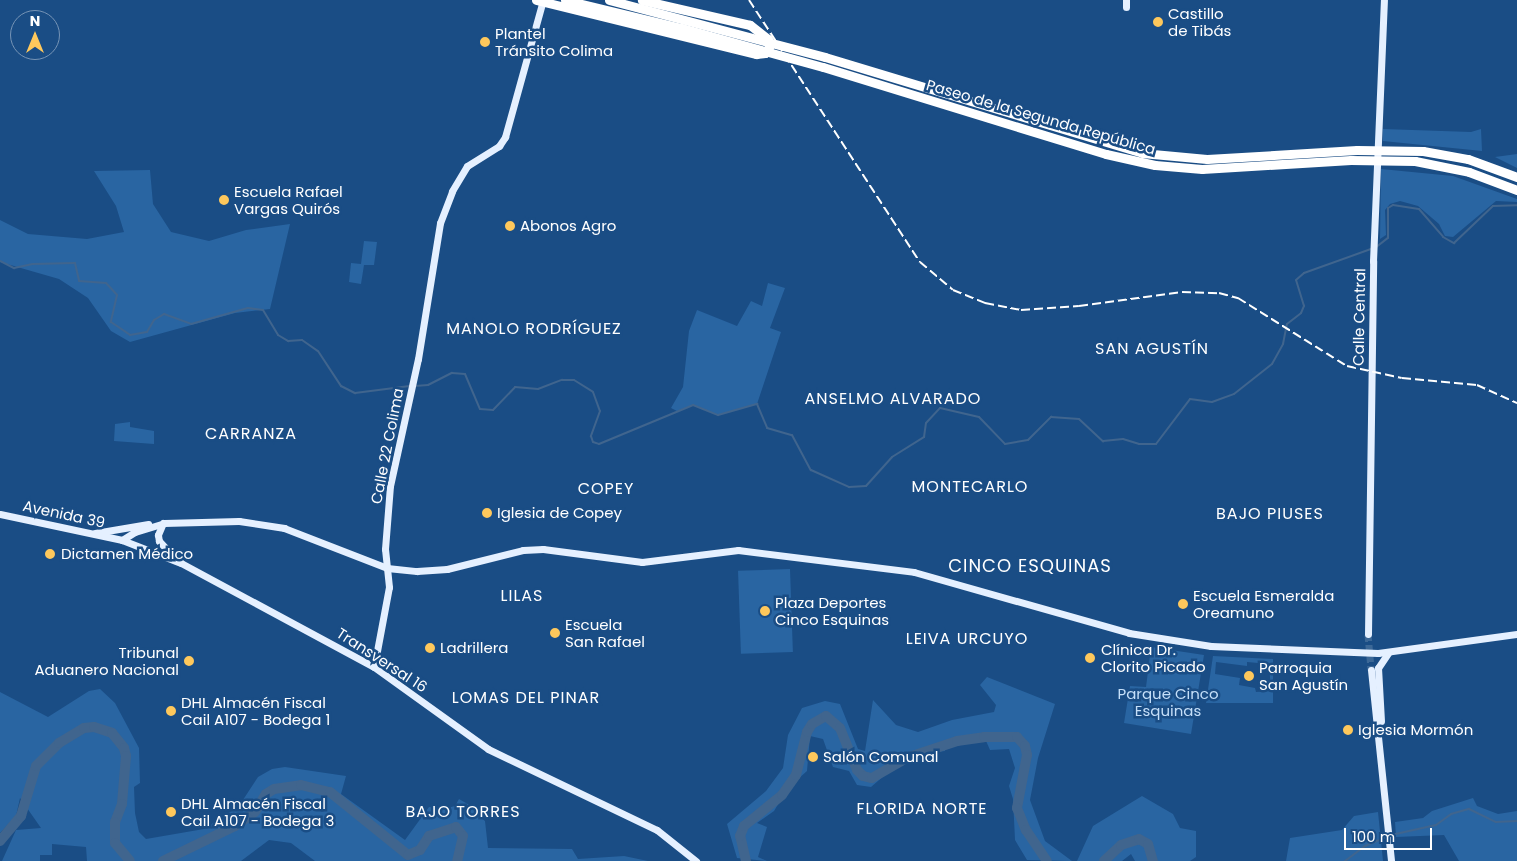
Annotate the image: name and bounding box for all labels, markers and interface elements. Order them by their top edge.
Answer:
place label: Castillo de Tibás [1168,4,1231,39]
north arrow [10,10,60,60]
text: N [30,11,40,31]
marker: Castillo de Tibás [1152,16,1164,28]
place label: Plantel Tránsito Colima [495,24,613,59]
marker: Plantel Tránsito Colima [479,36,491,48]
street label: Paseo de la Segunda República [924,76,1158,158]
place label: Escuela Rafael Vargas Quirós [234,182,343,217]
marker: Escuela Rafael Vargas Quirós [218,194,230,206]
place label: Abonos Agro [520,217,616,235]
marker: Abonos Agro [504,220,516,232]
street label: Calle Central [1349,268,1369,366]
district label: MANOLO RODRÍGUEZ [444,319,624,339]
district label: SAN AGUSTÍN [1094,339,1210,359]
street label: Calle 22 Colima [367,386,407,506]
district label: ANSELMO ALVARADO [803,389,983,409]
district label: CARRANZA [204,424,298,444]
district label: MONTECARLO [910,477,1030,497]
district label: COPEY [577,479,635,499]
street label: Avenida 39 [21,496,107,532]
place label: Iglesia de Copey [497,504,622,522]
district label: BAJO PIUSES [1215,504,1325,524]
marker: Iglesia de Copey [481,507,493,519]
place label: Dictamen Médico [61,545,193,563]
marker: Dictamen Médico [43,547,57,561]
district label: CINCO ESQUINAS [946,555,1114,577]
district label: LILAS [500,586,544,606]
place label: Escuela Esmeralda Oreamuno [1193,586,1334,621]
place label: Plaza Deportes Cinco Esquinas [775,593,889,628]
marker: Escuela Esmeralda Oreamuno [1177,598,1189,610]
marker: Plaza Deportes Cinco Esquinas [759,605,771,617]
place label: Escuela San Rafael [565,615,645,650]
street label: Transversal 16 [333,624,431,696]
marker: Escuela San Rafael [549,627,561,639]
district label: LEIVA URCUYO [904,629,1030,649]
place label: Ladrillera [440,639,508,657]
place label: Clínica Dr. Clorito Picado [1101,640,1206,675]
marker: Ladrillera [424,642,436,654]
place label: Tribunal Aduanero Nacional [34,643,179,678]
marker: Clínica Dr. Clorito Picado [1083,651,1097,665]
marker: Tribunal Aduanero Nacional [183,655,195,667]
place label: Parroquia San Agustín [1259,658,1348,693]
marker: Parroquia San Agustín [1243,670,1255,682]
park label: Parque Cinco Esquinas [1117,684,1219,719]
district label: LOMAS DEL PINAR [450,688,602,708]
place label: DHL Almacén Fiscal Cail A107 - Bodega 1 [181,693,330,728]
marker: DHL Almacén Fiscal Cail A107 - Bodega 1 [165,705,177,717]
place label: Iglesia Mormón [1358,721,1473,739]
marker: Iglesia Mormón [1342,724,1354,736]
place label: Salón Comunal [823,748,938,766]
marker: Salón Comunal [807,751,819,763]
place label: DHL Almacén Fiscal Cail A107 - Bodega 3 [181,794,334,829]
district label: FLORIDA NORTE [855,799,989,819]
district label: BAJO TORRES [404,802,522,822]
marker: DHL Almacén Fiscal Cail A107 - Bodega 3 [165,806,177,818]
scale bar [1347,818,1434,850]
text: 100 m [1352,826,1395,847]

